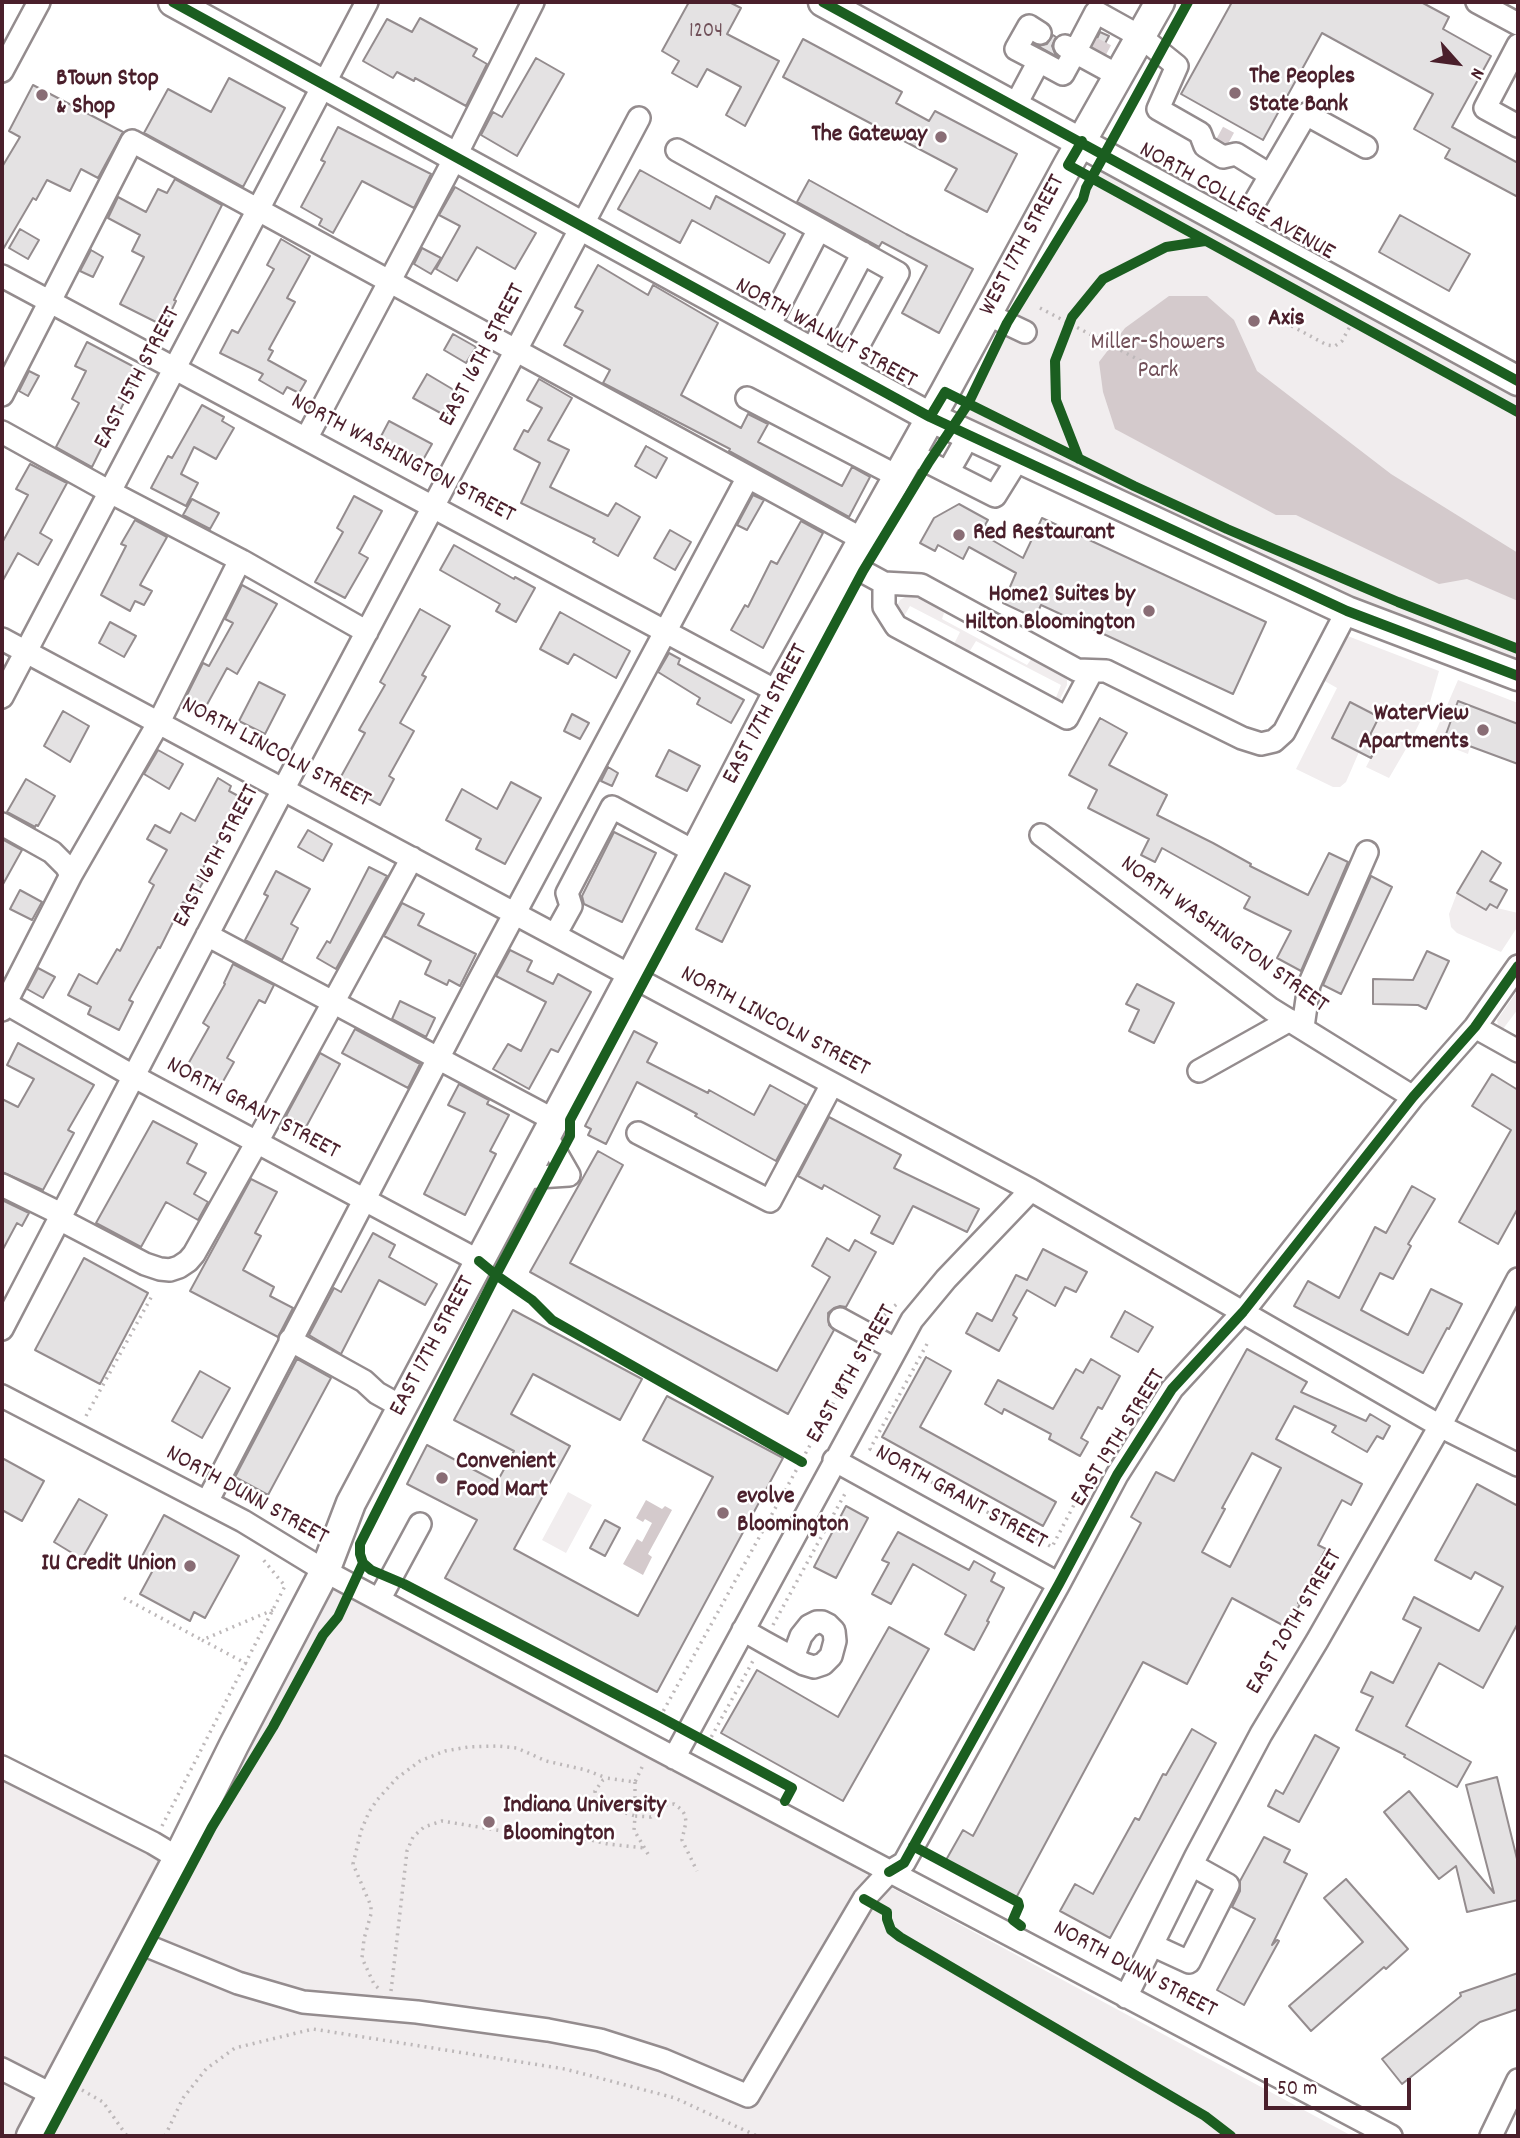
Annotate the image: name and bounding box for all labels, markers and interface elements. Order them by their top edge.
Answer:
house number: 1204 [689,20,723,46]
north arrow [1422,28,1492,98]
text: N [1462,63,1490,84]
place label: The Peoples State Bank [1249,65,1355,121]
place label: BTown Stop & Shop [56,67,159,123]
marker: The Peoples State Bank [1227,85,1243,101]
marker: BTown Stop & Shop [34,87,50,103]
place label: The Gateway [811,123,927,151]
marker: The Gateway [933,129,949,145]
street label: NORTH COLLEGE AVENUE [1133,137,1339,269]
street label: WEST 17TH STREET [975,171,1073,321]
street label: NORTH WALNUT STREET [729,273,921,397]
street label: EAST 16TH STREET [434,280,534,432]
street label: EAST 15TH STREET [90,303,188,455]
place label: Axis [1268,307,1305,335]
marker: Axis [1246,313,1262,329]
park label: Miller-Showers Park [1091,331,1225,387]
street label: NORTH WASHINGTON STREET [285,389,519,531]
place label: Red Restaurant [973,521,1115,549]
marker: Red Restaurant [951,527,967,543]
place label: Home2 Suites by Hilton Bloomington [965,583,1135,639]
marker: Home2 Suites by Hilton Bloomington [1141,603,1157,619]
street label: EAST 17TH STREET [718,640,816,790]
street label: NORTH LINCOLN STREET [176,692,374,816]
place label: WaterView Apartments [1359,702,1469,758]
marker: WaterView Apartments [1475,722,1491,738]
street label: EAST 16TH STREET [168,781,268,933]
street label: NORTH WASHINGTON STREET [1113,851,1333,1021]
street label: NORTH LINCOLN STREET [675,961,873,1085]
street label: NORTH GRANT STREET [161,1052,343,1168]
street label: EAST 17TH STREET [385,1272,483,1422]
street label: EAST 18TH STREET [802,1301,904,1449]
street label: EAST 19TH STREET [1066,1365,1174,1513]
street label: NORTH DUNN STREET [160,1440,332,1554]
street label: NORTH GRANT STREET [869,1440,1051,1558]
place label: Convenient Food Mart [456,1450,556,1506]
marker: Convenient Food Mart [434,1470,450,1486]
place label: evolve Bloomington [737,1485,849,1541]
marker: evolve Bloomington [715,1505,731,1521]
street label: EAST 20TH STREET [1241,1545,1351,1701]
place label: IU Credit Union [41,1552,176,1580]
marker: IU Credit Union [182,1558,198,1574]
place label: Indiana University Bloomington [503,1794,666,1850]
marker: Indiana University Bloomington [481,1814,497,1830]
street label: NORTH DUNN STREET [1047,1916,1221,2026]
scale bar [1268,2064,1415,2108]
text: 50 m [1277,2075,1317,2105]

